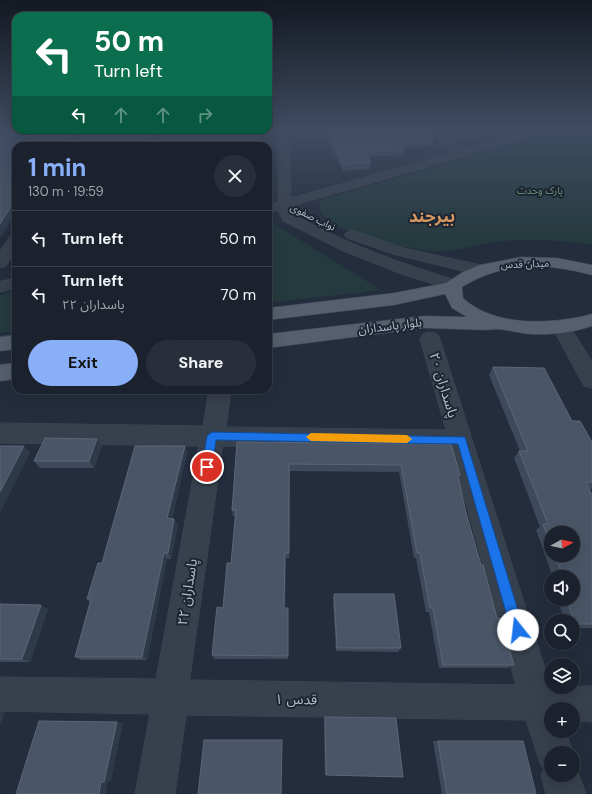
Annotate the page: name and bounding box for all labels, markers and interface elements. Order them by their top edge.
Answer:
text: 50 m [94,23,164,60]
icon: left [28,28,80,80]
text: Turn left [94,59,163,83]
icon: left [68,104,90,126]
icon: ahead [110,104,132,126]
icon: ahead [152,104,174,126]
icon: right [194,104,216,126]
text: 1 min [28,152,86,183]
button: close [214,155,256,197]
text: 130 m · 19:59 [28,183,104,200]
park label: پارک وحدت [517,184,563,197]
street label: نواب صفوی [288,200,338,234]
district label: بیرجند [409,205,455,227]
icon: left [28,228,50,250]
text: Turn left [62,229,123,249]
text: 50 m [219,229,256,249]
street label: میدان قدس [501,257,549,271]
text: Turn left [62,271,123,291]
icon: left [28,284,50,306]
text: 70 m [221,285,256,305]
text: پاسداران ۲۲ [62,296,125,313]
street label: بلوار پاسداران [357,314,423,338]
button: Exit [28,340,138,386]
button: Share [146,340,256,386]
street label: پاسداران ۲۰ [424,350,462,420]
pin [190,450,224,484]
icon: arrive [196,456,218,478]
north arrow [544,526,580,562]
map controls [544,526,580,782]
street label: پاسداران ۲۲ [173,557,202,627]
button: sound [544,570,580,606]
position arrow [497,609,539,651]
button: search [544,614,580,650]
button: layers [544,658,580,694]
street label: قدس ۱ [275,690,317,708]
button: + [544,702,580,738]
button: − [544,746,580,782]

